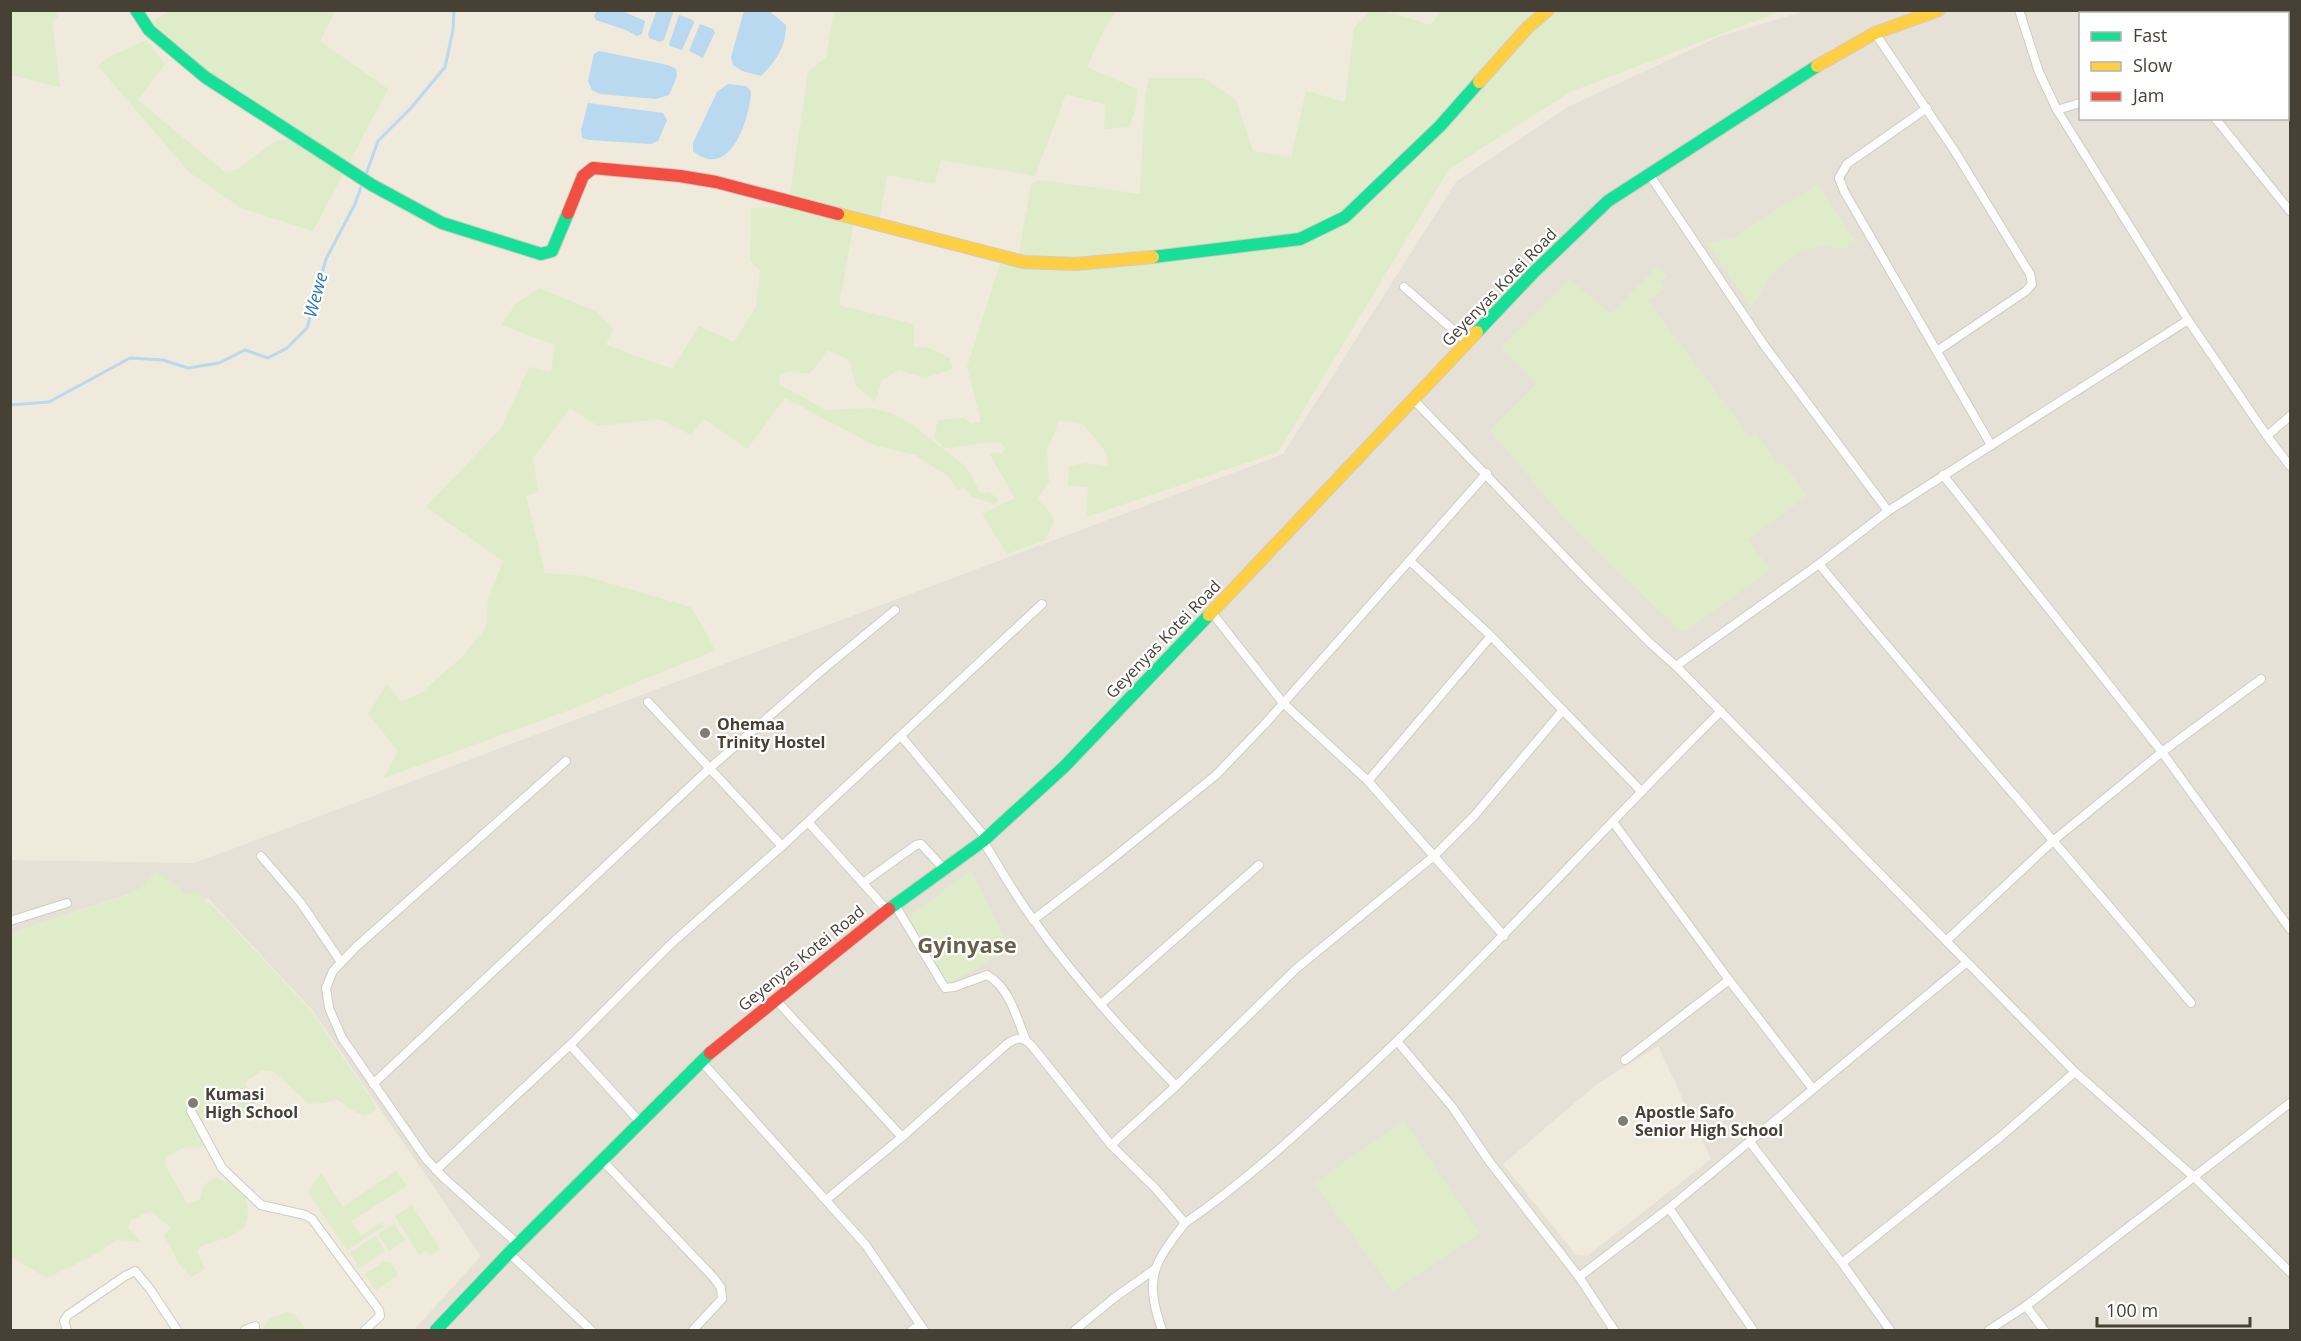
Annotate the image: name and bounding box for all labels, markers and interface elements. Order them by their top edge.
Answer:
legend [2079,12,2289,120]
text: Fast [2133,23,2167,47]
text: Slow [2133,53,2172,77]
text: Jam [2131,83,2165,107]
street label: Geyenyas Kotei Road [1437,223,1561,351]
water label: Wewe [297,269,333,320]
street label: Geyenyas Kotei Road [1101,575,1225,703]
place label: Ohemaa Trinity Hostel [717,713,825,753]
marker: Ohemaa Trinity Hostel [698,726,712,740]
street label: Geyenyas Kotei Road [733,900,869,1016]
district label: Gyinyase [917,929,1017,959]
place label: Kumasi High School [205,1083,298,1123]
marker: Kumasi High School [186,1096,200,1110]
place label: Apostle Safo Senior High School [1635,1101,1783,1141]
marker: Apostle Safo Senior High School [1616,1114,1630,1128]
scale bar [2097,1290,2250,1328]
text: 100 m [2106,1298,2158,1322]

